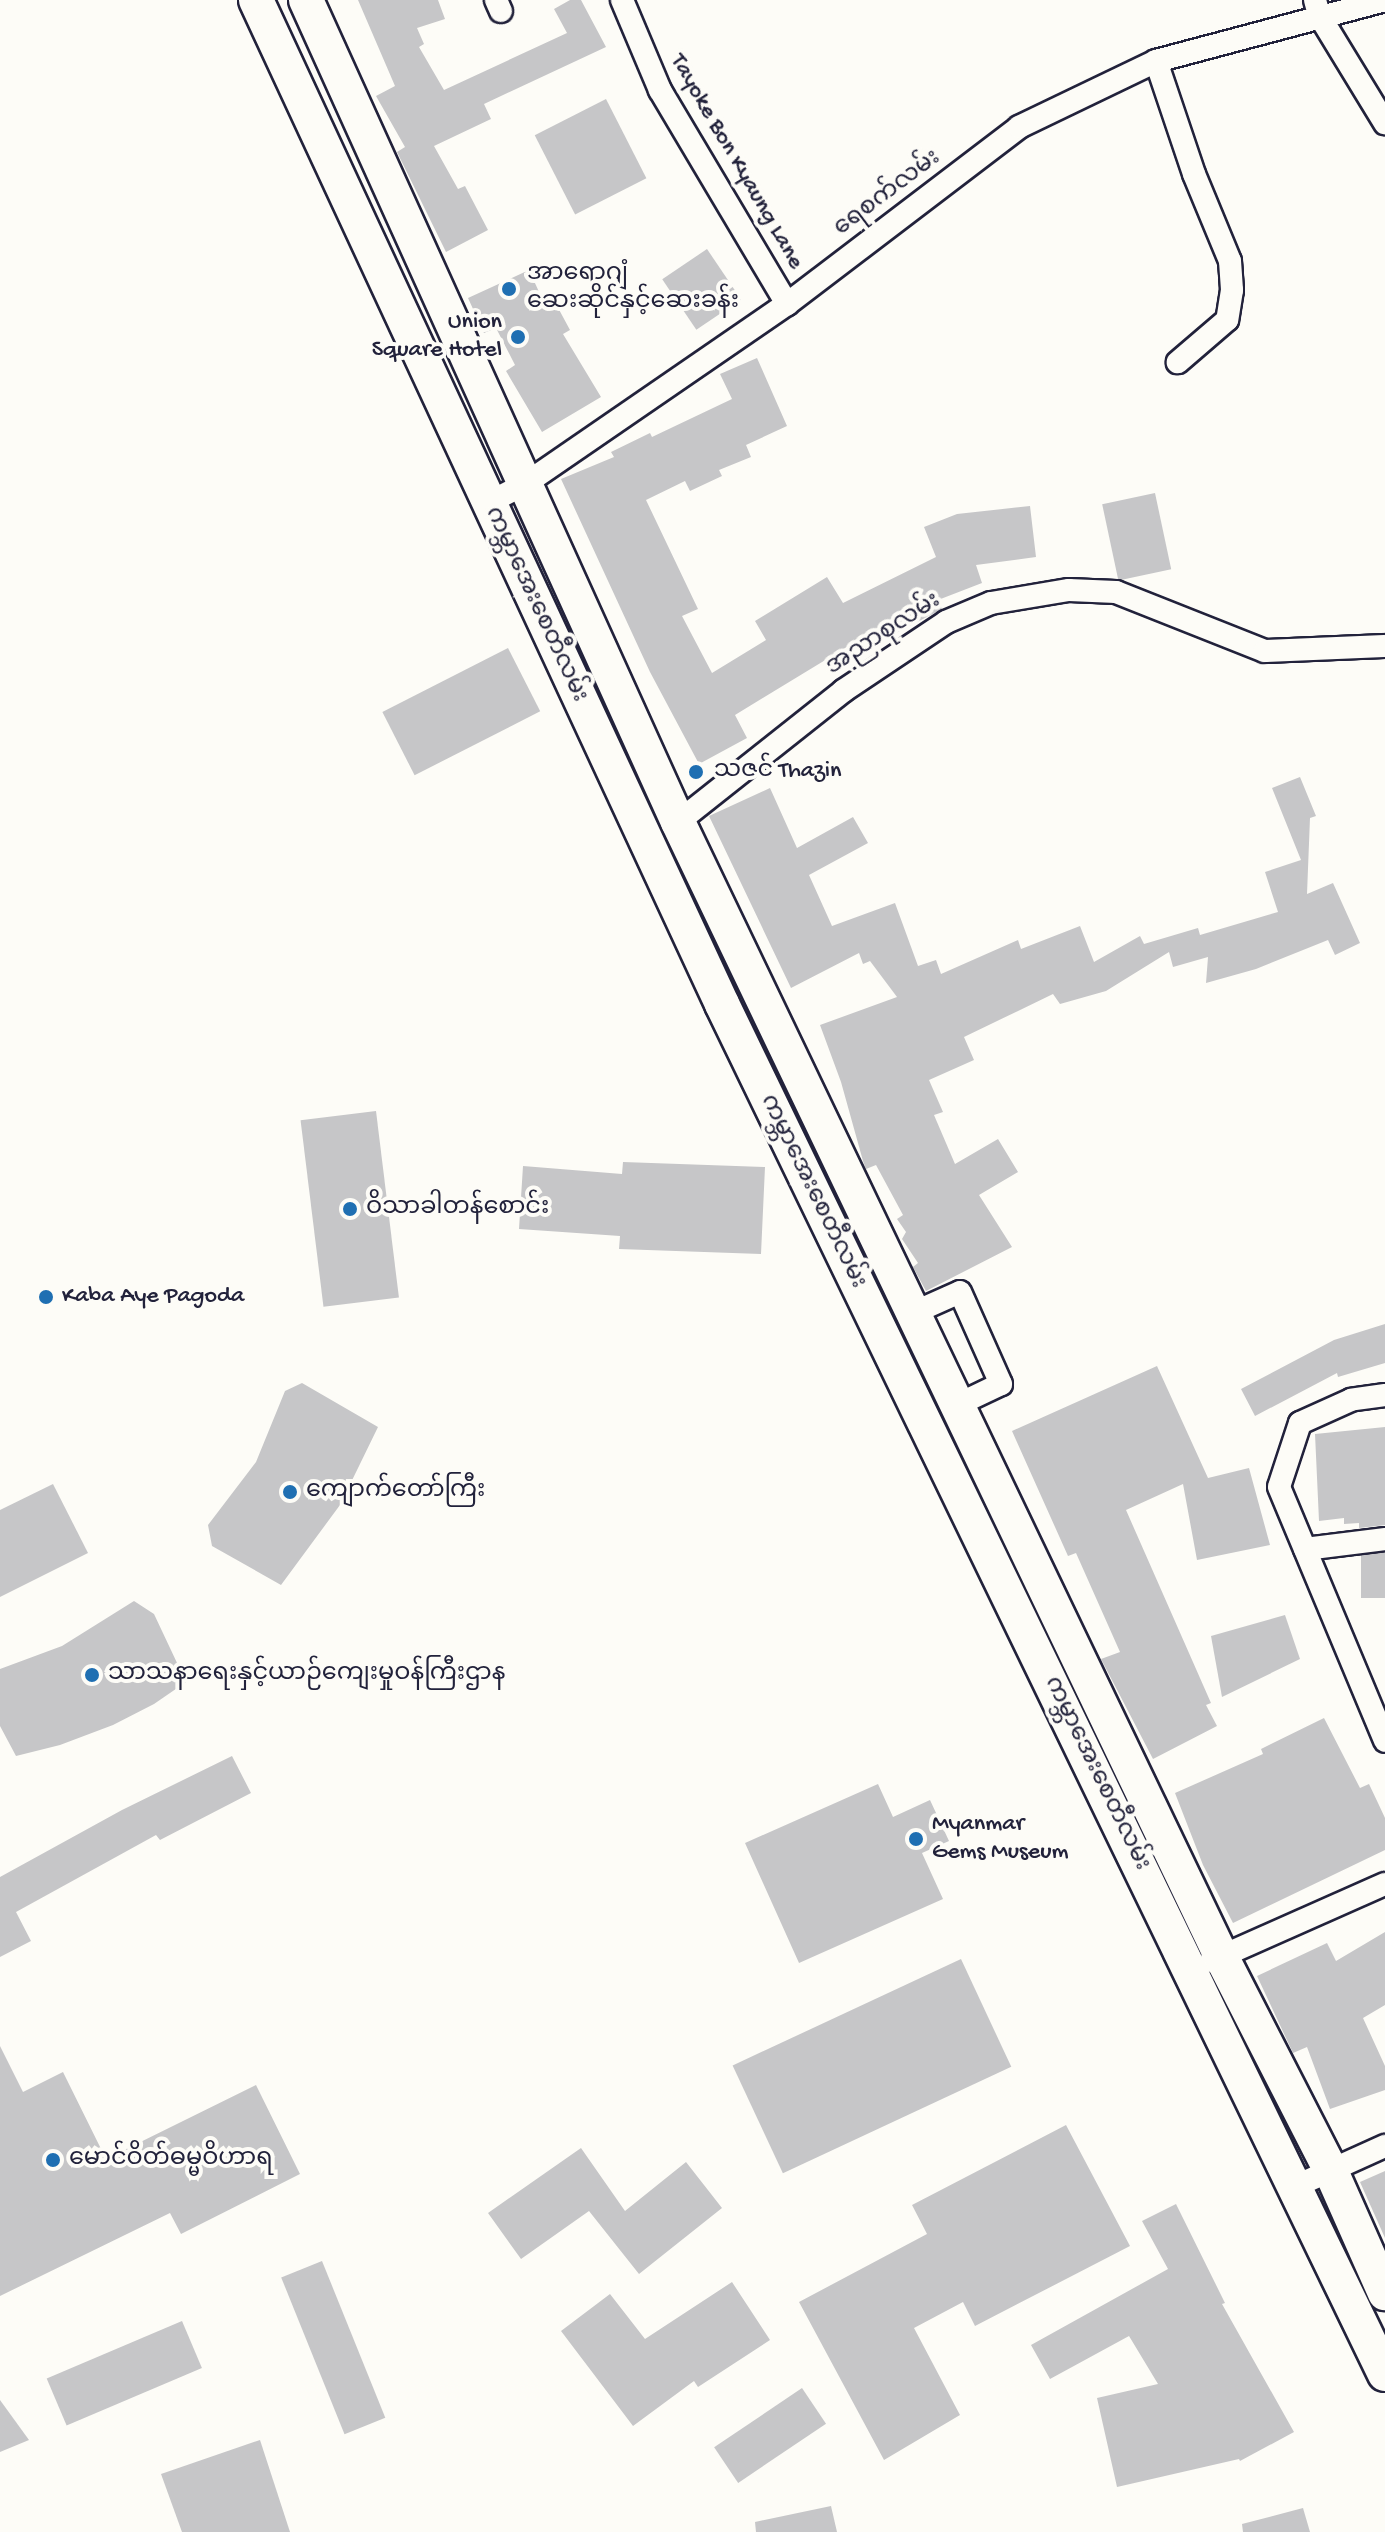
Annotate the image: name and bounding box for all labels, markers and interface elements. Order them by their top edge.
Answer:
street label: Tayoke Bon Kyaung Lane [663,49,809,275]
street label: ရေစက်လမ်း [829,145,947,243]
place label: အာရောဂျံ ဆေးဆိုင်နှင့်ဆေးခန်း [527,261,739,317]
marker: အာရောဂျံ ဆေးဆိုင်နှင့်ဆေးခန်း [498,278,520,300]
place label: Union Square Hotel [372,309,502,365]
marker: Union Square Hotel [509,328,527,346]
street label: ကမ္ဘာအေးစေတီလမ်း [477,503,593,707]
street label: အညာစုလမ်း [821,587,947,683]
place label: သဇင် Thazin [714,758,841,786]
marker: သဇင် Thazin [685,761,707,783]
street label: ကမ္ဘာအေးစေတီလမ်း [752,1090,872,1294]
place label: ဝိသာခါတန်စောင်း [366,1195,549,1223]
marker: ဝိသာခါတန်စောင်း [341,1200,359,1218]
place label: Kaba Aye Pagoda [62,1283,244,1311]
marker: Kaba Aye Pagoda [37,1288,55,1306]
place label: ကျောက်တော်ကြီး [306,1478,485,1506]
marker: ကျောက်တော်ကြီး [281,1483,299,1501]
place label: သာသနာရေးနှင့်ယာဉ်ကျေးမှုဝန်ကြီးဌာန [108,1661,505,1689]
marker: သာသနာရေးနှင့်ယာဉ်ကျေးမှုဝန်ကြီးဌာန [83,1666,101,1684]
street label: ကမ္ဘာအေးစေတီလမ်း [1036,1672,1156,1876]
place label: Myanmar Gems Museum [932,1811,1069,1867]
marker: Myanmar Gems Museum [907,1830,925,1848]
place label: မောင်ဝိတ်ဓမ္မဝိဟာရ [69,2146,273,2174]
marker: မောင်ဝိတ်ဓမ္မဝိဟာရ [44,2151,62,2169]

